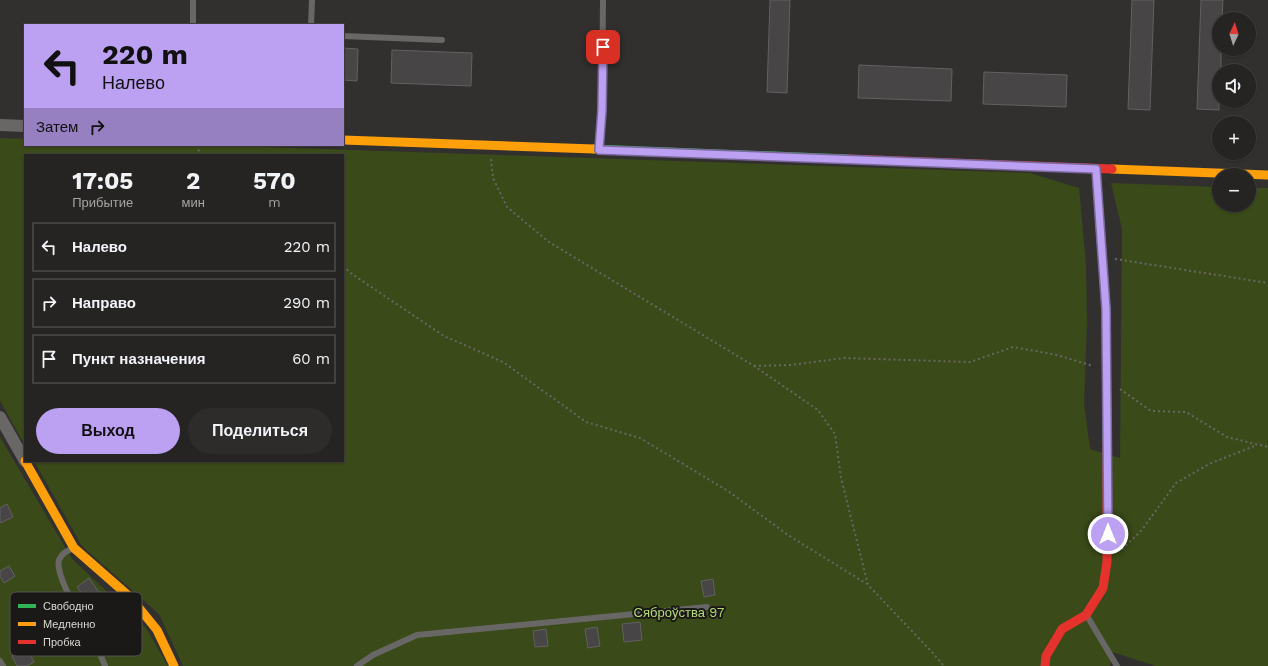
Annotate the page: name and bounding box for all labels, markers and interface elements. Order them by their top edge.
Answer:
north arrow [1212,12,1256,56]
map controls [1212,12,1256,212]
pin [586,30,620,64]
icon: arrive [592,36,614,58]
text: 220 m [102,38,188,71]
icon: left [36,40,88,92]
button: sound [1212,64,1256,108]
text: Налево [102,72,165,93]
icon: right [86,116,108,138]
button: + [1212,116,1256,160]
text: Затем [36,118,78,136]
text: 17:05 [72,167,133,195]
text: 2 [186,167,200,195]
text: 570 [253,167,296,195]
button: − [1212,168,1256,212]
text: Прибытие [72,195,133,210]
text: мин [181,195,205,210]
text: m [268,195,281,210]
icon: left [38,236,60,258]
text: Налево [72,238,127,256]
text: 220 m [284,238,330,256]
icon: right [38,292,60,314]
text: Направо [72,294,136,312]
text: 290 m [283,294,330,312]
icon: arrive [38,348,60,370]
text: Пункт назначения [72,350,205,368]
text: 60 m [292,350,330,368]
button: Выход [36,408,180,454]
button: Поделиться [188,408,332,454]
position arrow [1087,513,1129,555]
legend [10,592,142,656]
text: Свободно [43,600,94,613]
park label: Сяброўства 97 [634,605,724,620]
text: Медленно [43,618,95,631]
text: Пробка [43,636,81,649]

